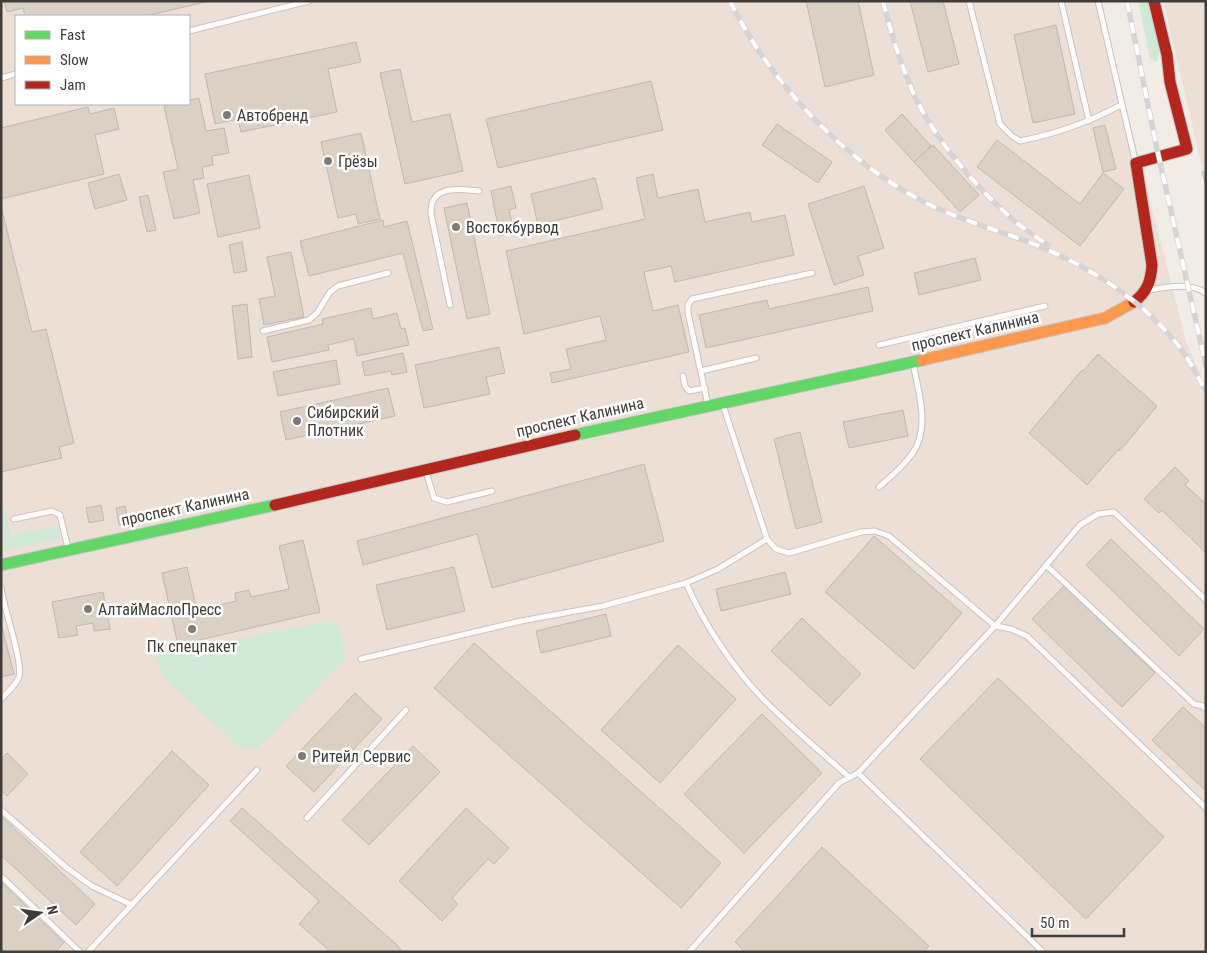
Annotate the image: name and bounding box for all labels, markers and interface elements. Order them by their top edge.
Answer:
legend [15,15,190,105]
text: Fast [60,26,85,44]
text: Slow [60,51,89,69]
text: Jam [60,76,86,94]
place label: Автобренд [237,106,309,125]
marker: Автобренд [221,109,233,121]
place label: Грёзы [338,152,378,171]
marker: Грёзы [322,155,334,167]
place label: Востокбурвод [466,218,559,237]
marker: Востокбурвод [450,221,462,233]
street label: проспект Калинина [909,307,1041,355]
street label: проспект Калинина [514,393,646,441]
place label: Сибирский Плотник [307,403,379,440]
marker: Сибирский Плотник [291,415,303,427]
street label: проспект Калинина [119,484,251,530]
place label: АлтайМаслоПресс [98,600,221,619]
marker: АлтайМаслоПресс [82,603,94,615]
marker: Пк спецпакет [186,623,198,635]
place label: Пк спецпакет [147,637,237,656]
place label: Ритейл Сервис [312,747,411,766]
marker: Ритейл Сервис [296,750,308,762]
north arrow [15,888,65,938]
text: N [44,904,61,916]
scale bar [1032,906,1124,938]
text: 50 m [1040,914,1070,932]

